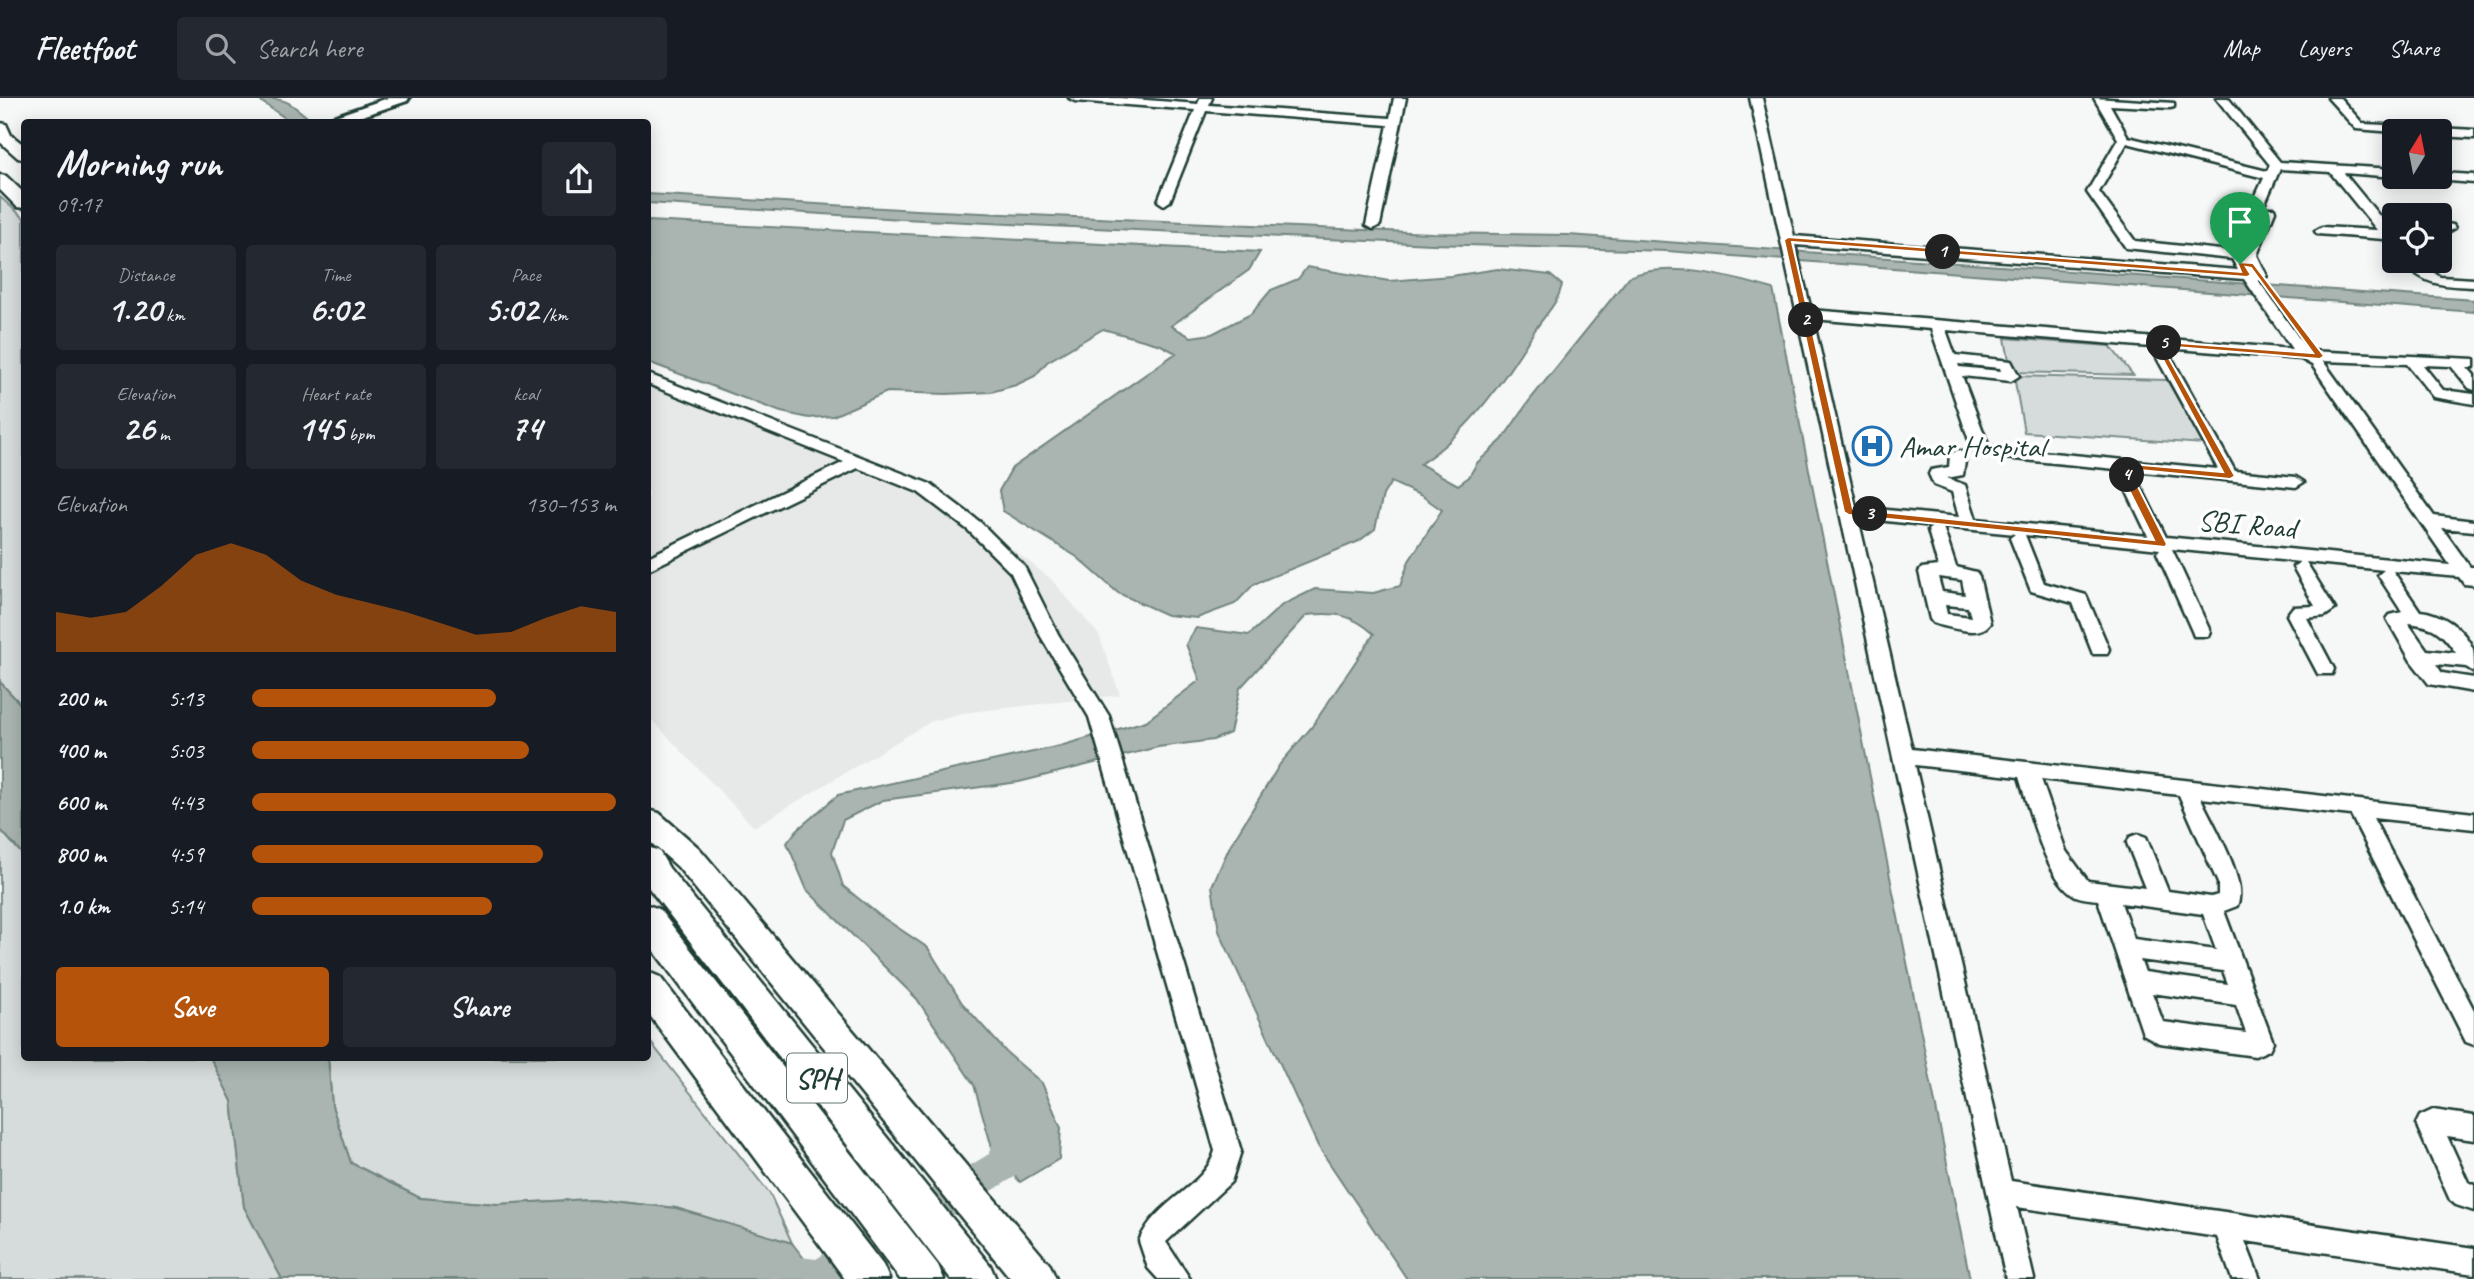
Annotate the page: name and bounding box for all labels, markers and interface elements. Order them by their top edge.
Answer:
search box [177,17,667,80]
text: Fleetfoot [35,27,135,69]
icon: search [201,29,239,67]
text: Search here [257,32,363,65]
text: Map [2223,33,2260,63]
text: Layers [2298,33,2351,63]
text: Share [2389,33,2439,63]
north arrow [2382,119,2452,189]
map controls [2382,119,2452,273]
text: Morning run [56,140,222,187]
button: share [542,142,616,216]
text: 09:17 [56,190,102,219]
pin [2210,192,2270,264]
icon: arrive [2221,203,2259,241]
button: locate [2382,203,2452,273]
pin: 1 [1926,234,1960,270]
text: 1 [1938,239,1947,263]
text: Distance [118,263,174,287]
text: Time [321,263,351,287]
text: Pace [511,263,541,287]
text: 1.20 [107,287,162,332]
text: 6:02 [309,287,363,332]
text: 5:02 [484,287,538,332]
pin: 2 [1788,302,1824,338]
text: km [162,303,185,327]
text: /km [538,303,568,327]
text: 2 [1801,307,1810,331]
pin: 5 [2146,326,2182,360]
text: 5 [2159,330,2168,354]
text: Elevation [117,382,175,406]
text: Heart rate [301,382,371,406]
text: kcal [513,382,539,406]
text: 26 [122,406,155,451]
text: 145 [297,406,344,451]
text: 74 [510,406,542,451]
text: m [155,422,170,446]
text: bpm [344,422,375,446]
hospital icon: Amar Hospital [1851,425,1893,467]
place label: Amar Hospital [1899,427,2050,465]
pin: 4 [2110,458,2144,492]
text: 4 [2122,462,2131,486]
text: Elevation [56,490,127,519]
text: 130–153 m [525,490,616,519]
pin: 3 [1853,496,1888,532]
text: 3 [1865,501,1874,525]
street label: SBI Road [2196,501,2302,548]
text: 200 m [56,684,106,713]
text: 5:13 [168,684,204,713]
text: 400 m [56,736,106,765]
text: 5:03 [168,736,204,765]
text: 600 m [56,788,106,817]
text: 4:43 [168,788,204,817]
text: 800 m [56,840,106,869]
text: 4:59 [168,840,204,869]
text: 1.0 km [56,892,110,921]
text: 5:14 [168,892,204,921]
button: Save [56,967,329,1047]
button: Share [343,967,616,1047]
road number: SPH [787,1054,847,1102]

